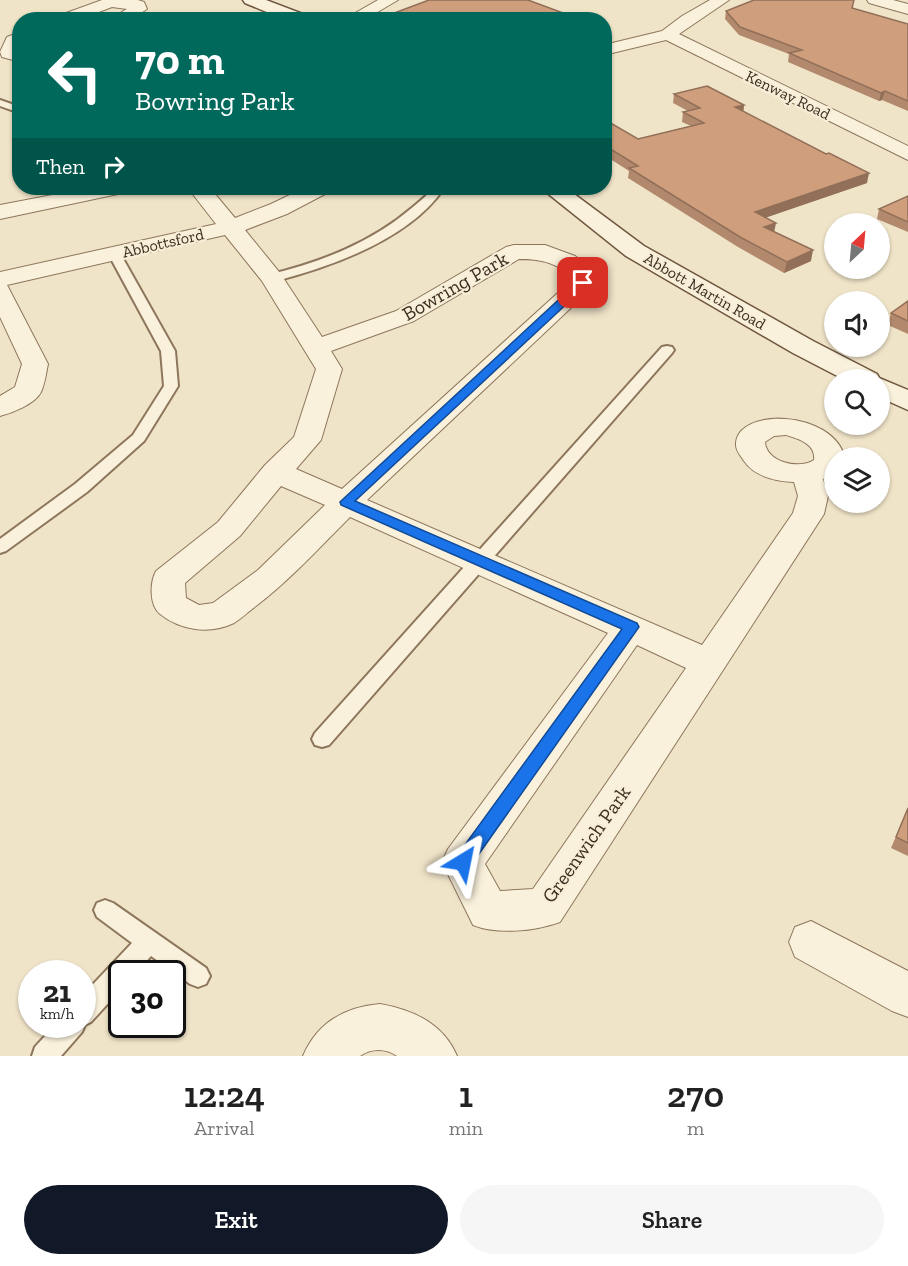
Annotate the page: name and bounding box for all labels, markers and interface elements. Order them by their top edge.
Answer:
text: 70 m [135,34,225,85]
icon: left [36,36,114,114]
street label: Kenway Road [743,66,834,124]
text: Bowring Park [135,85,294,117]
icon: right [97,150,130,183]
text: Then [36,153,85,180]
north arrow [824,213,890,279]
map controls [824,213,890,513]
street label: Abbottsford [120,224,206,262]
street label: Bowring Park [398,246,513,326]
street label: Abbott Martin Road [641,248,769,334]
pin [557,257,608,308]
icon: arrive [566,266,599,299]
button: sound [824,291,890,357]
button: search [824,369,890,435]
button: layers [824,447,890,513]
street label: Greenwich Park [537,780,636,907]
position arrow [431,830,495,894]
speed limit sign: 30 [108,960,186,1038]
text: 21 [43,974,71,1010]
text: km/h [40,1005,74,1023]
text: 12:24 [184,1073,265,1116]
text: 1 [459,1073,473,1116]
text: 270 [667,1073,724,1116]
text: Arrival [194,1116,255,1140]
text: min [449,1116,483,1140]
text: m [687,1116,704,1140]
button: Exit [24,1185,448,1254]
button: Share [460,1185,884,1254]

